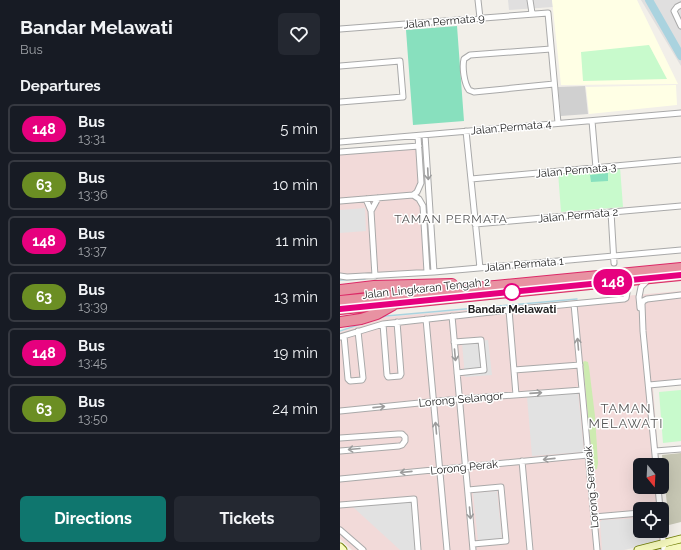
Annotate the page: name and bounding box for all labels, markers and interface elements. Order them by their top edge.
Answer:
street label: Jalan Permata 9 [403,11,485,32]
button: heart [278,13,320,55]
text: Bandar Melawati [20,16,173,38]
text: Bus [20,42,43,57]
text: Departures [20,77,101,95]
text: Bus [78,113,105,131]
street label: Jalan Permata 4 [470,117,552,138]
text: 5 min [280,120,318,138]
text: 148 [32,121,56,137]
text: 13:31 [78,131,105,146]
street label: Jalan Permata 3 [535,160,617,180]
one-way arrow [424,167,431,180]
text: Bus [78,169,105,187]
text: 10 min [273,176,318,194]
text: 63 [36,177,52,193]
text: 13:36 [78,187,108,202]
street label: Jalan Permata 2 [537,205,619,225]
district label: TAMAN PERMATA [394,212,508,226]
text: Bus [78,225,105,243]
text: 11 min [276,232,318,250]
text: 148 [32,233,56,249]
text: 13:37 [78,243,107,258]
street label: Jalan Permata 1 [484,255,565,274]
line badge: 148 [590,269,636,295]
text: 148 [601,274,625,290]
street label: Jalan Lingkaran Tengah 2 [362,275,491,302]
text: Bus [78,281,105,299]
marker: Bandar Melawati [503,283,521,301]
text: 13 min [274,288,318,306]
text: 63 [36,289,52,305]
text: 13:39 [78,299,108,314]
place label: Bandar Melawati [468,303,556,316]
text: Bus [78,337,105,355]
one-way arrow [574,338,582,351]
text: 19 min [273,344,318,362]
text: 148 [32,345,56,361]
one-way arrow [452,348,459,361]
text: 13:45 [78,355,107,370]
street label: Lorong Selangor [418,389,504,410]
one-way arrow [529,390,542,397]
text: Bus [78,393,105,411]
text: 24 min [272,400,318,418]
text: 63 [36,401,52,417]
district label: TAMAN MELAWATI [589,401,663,431]
one-way arrow [372,403,385,411]
text: 13:50 [78,411,108,426]
one-way arrow [432,421,439,434]
street label: Lorong Serawak [581,445,602,529]
one-way arrow [348,446,361,453]
one-way arrow [543,455,556,463]
street label: Lorong Perak [430,457,499,478]
north arrow [633,458,669,494]
map controls [633,458,669,538]
one-way arrow [400,469,413,476]
button: Directions [20,496,166,542]
button: Tickets [174,496,320,542]
button: locate [633,502,669,538]
one-way arrow [466,506,474,519]

